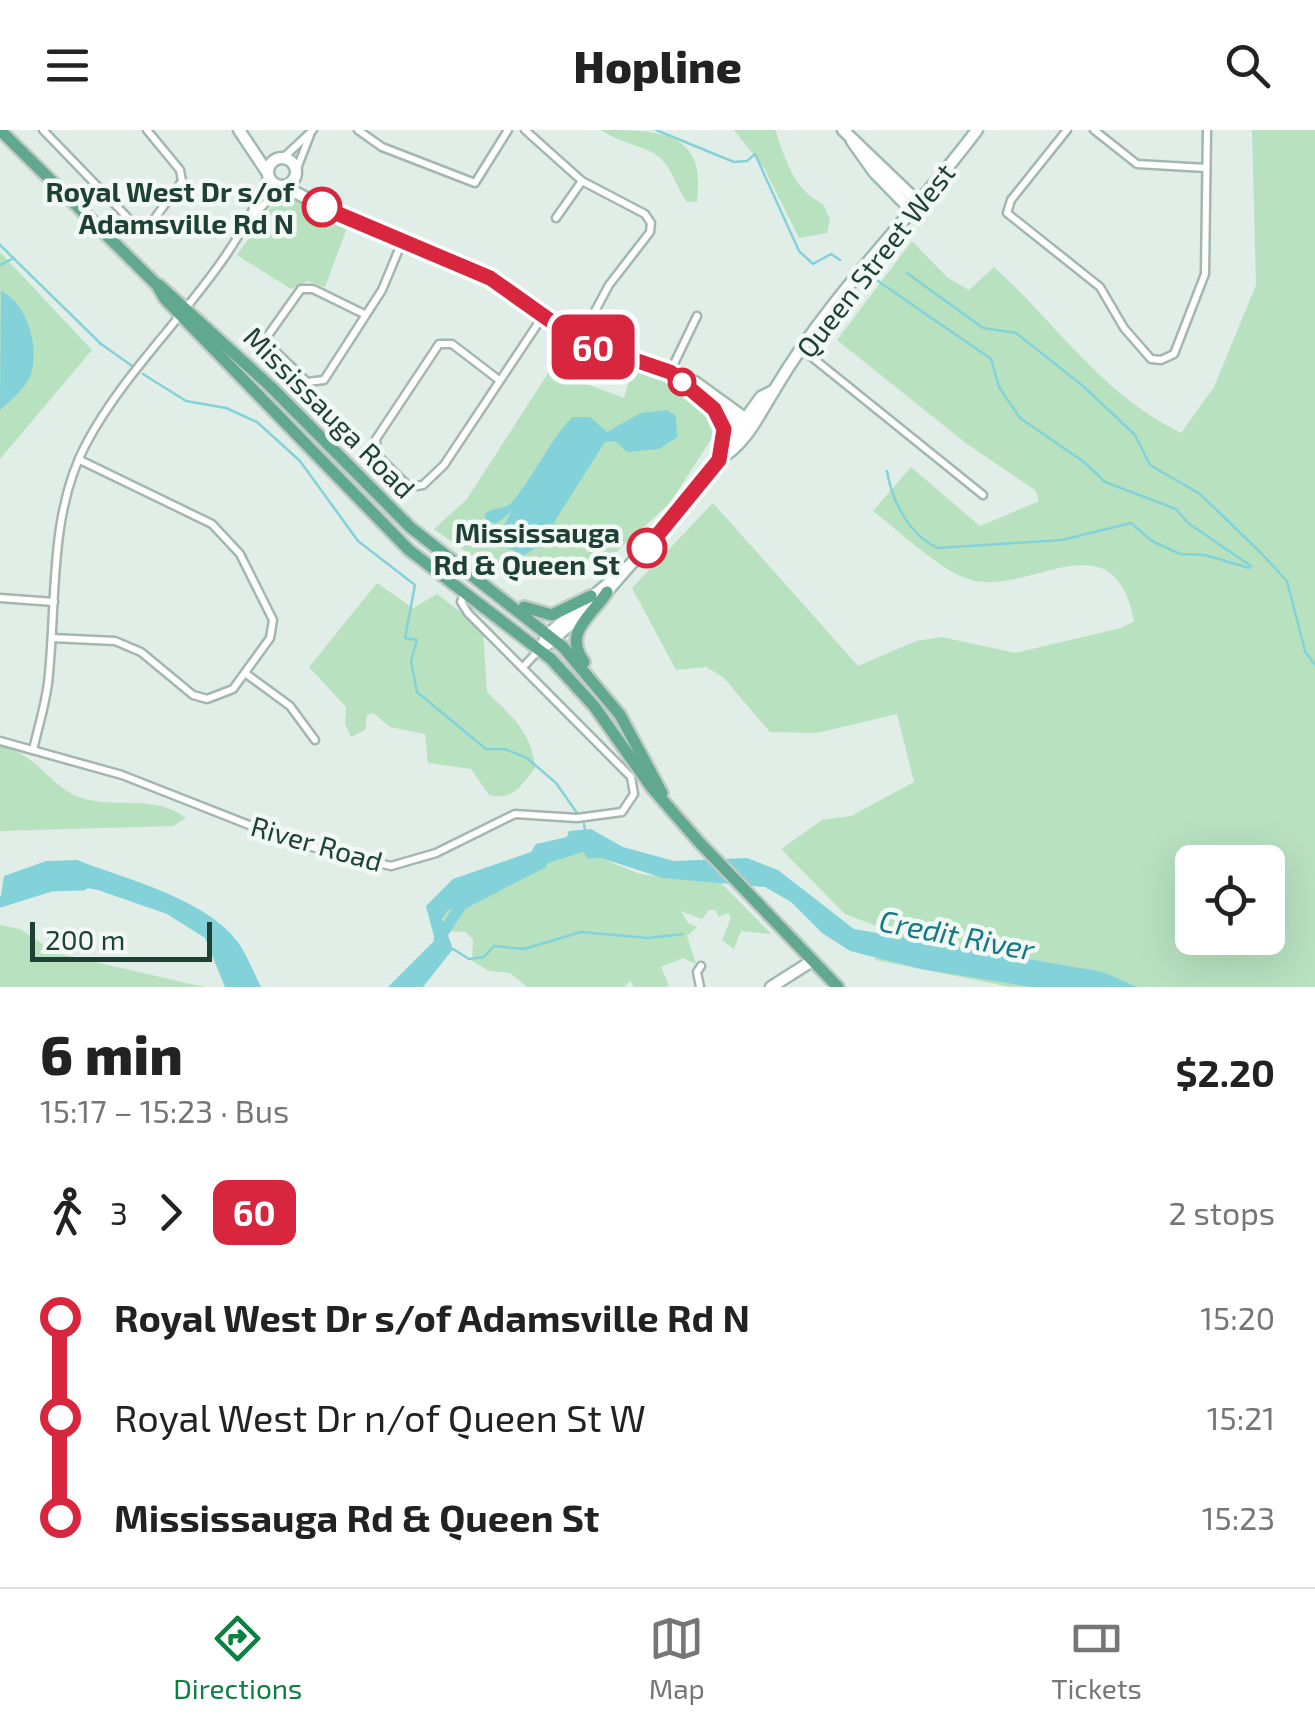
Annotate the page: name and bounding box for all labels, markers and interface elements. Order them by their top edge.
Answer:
icon: menu [40,38,95,93]
text: Hopline [573,38,742,92]
icon: search [1220,38,1275,93]
street label: Queen Street West [789,156,961,364]
place label: Royal West Dr s/of Adamsville Rd N [46,174,295,240]
marker: Royal West Dr s/of Adamsville Rd N [303,188,341,226]
line badge: 60 [548,314,638,380]
street label: Mississauga Road [237,319,423,505]
text: 60 [572,326,614,368]
unlabelled marker [669,369,695,395]
place label: Mississauga Rd & Queen St [434,515,620,582]
marker: Mississauga Rd & Queen St [628,529,666,567]
street label: River Road [247,808,387,878]
map controls [1175,845,1285,955]
button: locate [1175,845,1285,955]
water label: Credit River [876,901,1039,967]
scale bar [30,917,212,961]
text: 200 m [45,922,125,956]
text: 6 min [40,1020,183,1086]
text: $2.20 [1176,1049,1275,1095]
text: 15:17 – 15:23 · Bus [40,1091,289,1129]
icon: walk [40,1185,95,1240]
icon: forward [143,1185,198,1240]
text: 60 [233,1191,276,1233]
text: 3 [110,1193,128,1231]
text: 2 stops [1168,1193,1275,1231]
text: Royal West Dr s/of Adamsville Rd N [114,1294,750,1340]
text: 15:20 [1200,1298,1275,1336]
text: Royal West Dr n/of Queen St W [114,1394,646,1440]
text: 15:21 [1207,1398,1275,1436]
text: Mississauga Rd & Queen St [114,1494,599,1540]
text: 15:23 [1202,1498,1275,1536]
tab: Directions [173,1611,302,1705]
tab: Map [649,1611,705,1705]
tab: Tickets [1051,1611,1142,1705]

